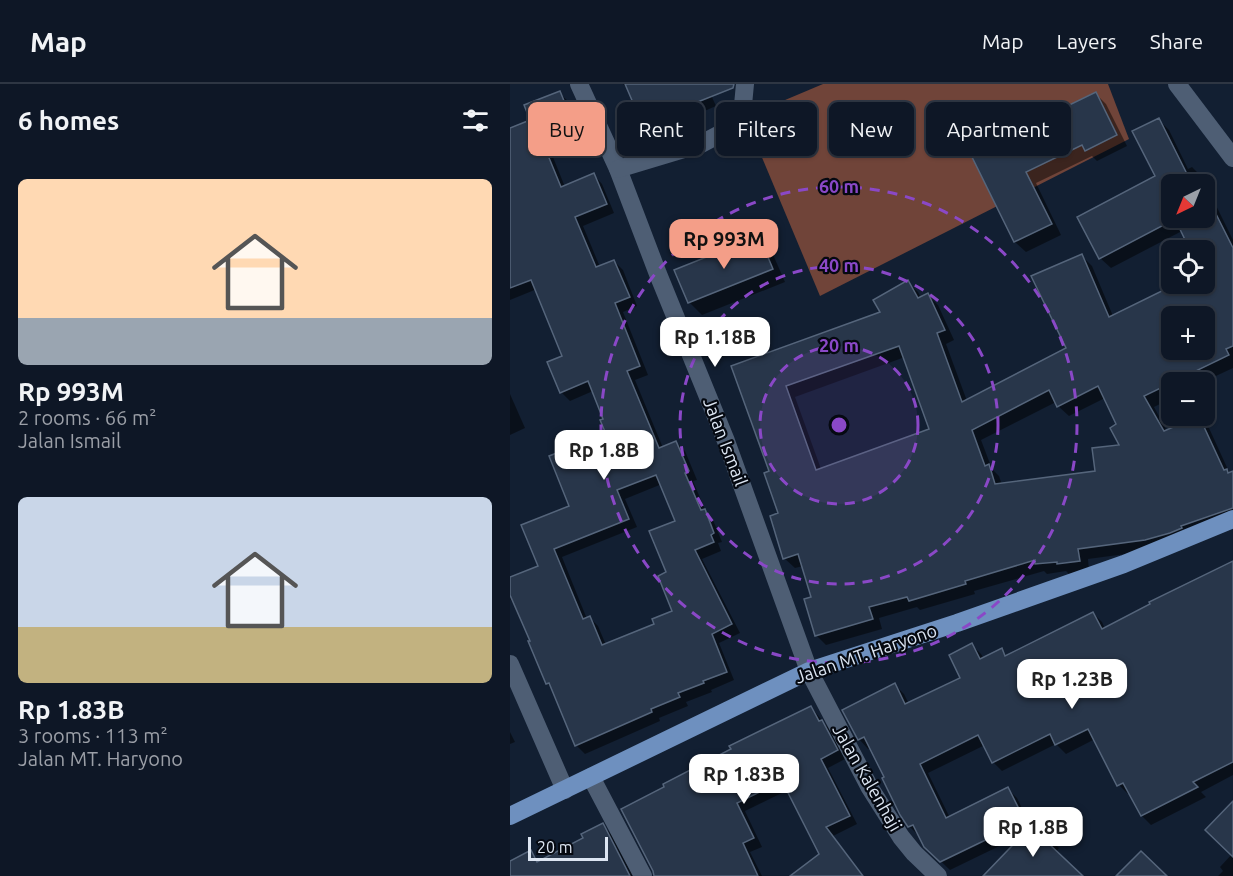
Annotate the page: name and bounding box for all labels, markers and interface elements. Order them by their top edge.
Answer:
text: Map [30,26,87,57]
text: Map [982,29,1023,53]
text: Layers [1056,29,1117,53]
text: Share [1150,29,1203,53]
chip: Buy [528,102,605,156]
chip: Rent [617,102,704,156]
chip: Filters [716,102,817,156]
chip: New [829,102,914,156]
chip: Apartment [926,102,1071,156]
icon: filters [459,104,492,137]
text: 6 homes [18,106,119,135]
north arrow [1161,174,1215,228]
map controls [1161,174,1215,426]
text: 60 m [819,176,859,196]
icon: home [201,218,309,326]
pin: Rp 993M [669,219,779,270]
text: Rp 993M [683,227,765,250]
button: locate [1161,240,1215,294]
text: 40 m [819,255,859,275]
button: + [1161,306,1215,360]
pin: Rp 1.18B [653,317,777,368]
text: Rp 1.18B [674,325,756,348]
text: 20 m [819,335,859,355]
button: − [1161,372,1215,426]
text: Rp 993M [18,377,124,406]
street label: Jalan Ismail [700,395,752,489]
text: 2 rooms · 66 m² [18,406,156,429]
centre of rings [829,415,849,435]
text: Jalan Ismail [18,429,121,452]
pin: Rp 1.8B [549,430,659,481]
text: Rp 1.8B [569,438,639,461]
icon: home [201,536,309,644]
street label: Jalan MT. Haryono [792,619,939,687]
pin: Rp 1.23B [1010,659,1134,710]
text: Rp 1.23B [1031,667,1113,690]
text: Rp 1.83B [18,695,124,724]
street label: Jalan Kalenhaji [829,721,907,834]
text: 3 rooms · 113 m² [18,724,168,747]
text: Jalan MT. Haryono [18,747,183,770]
pin: Rp 1.83B [682,754,806,805]
text: Rp 1.83B [703,762,785,785]
pin: Rp 1.8B [978,807,1088,858]
text: Rp 1.8B [998,815,1068,838]
scale bar [528,834,608,862]
text: 20 m [537,838,573,856]

